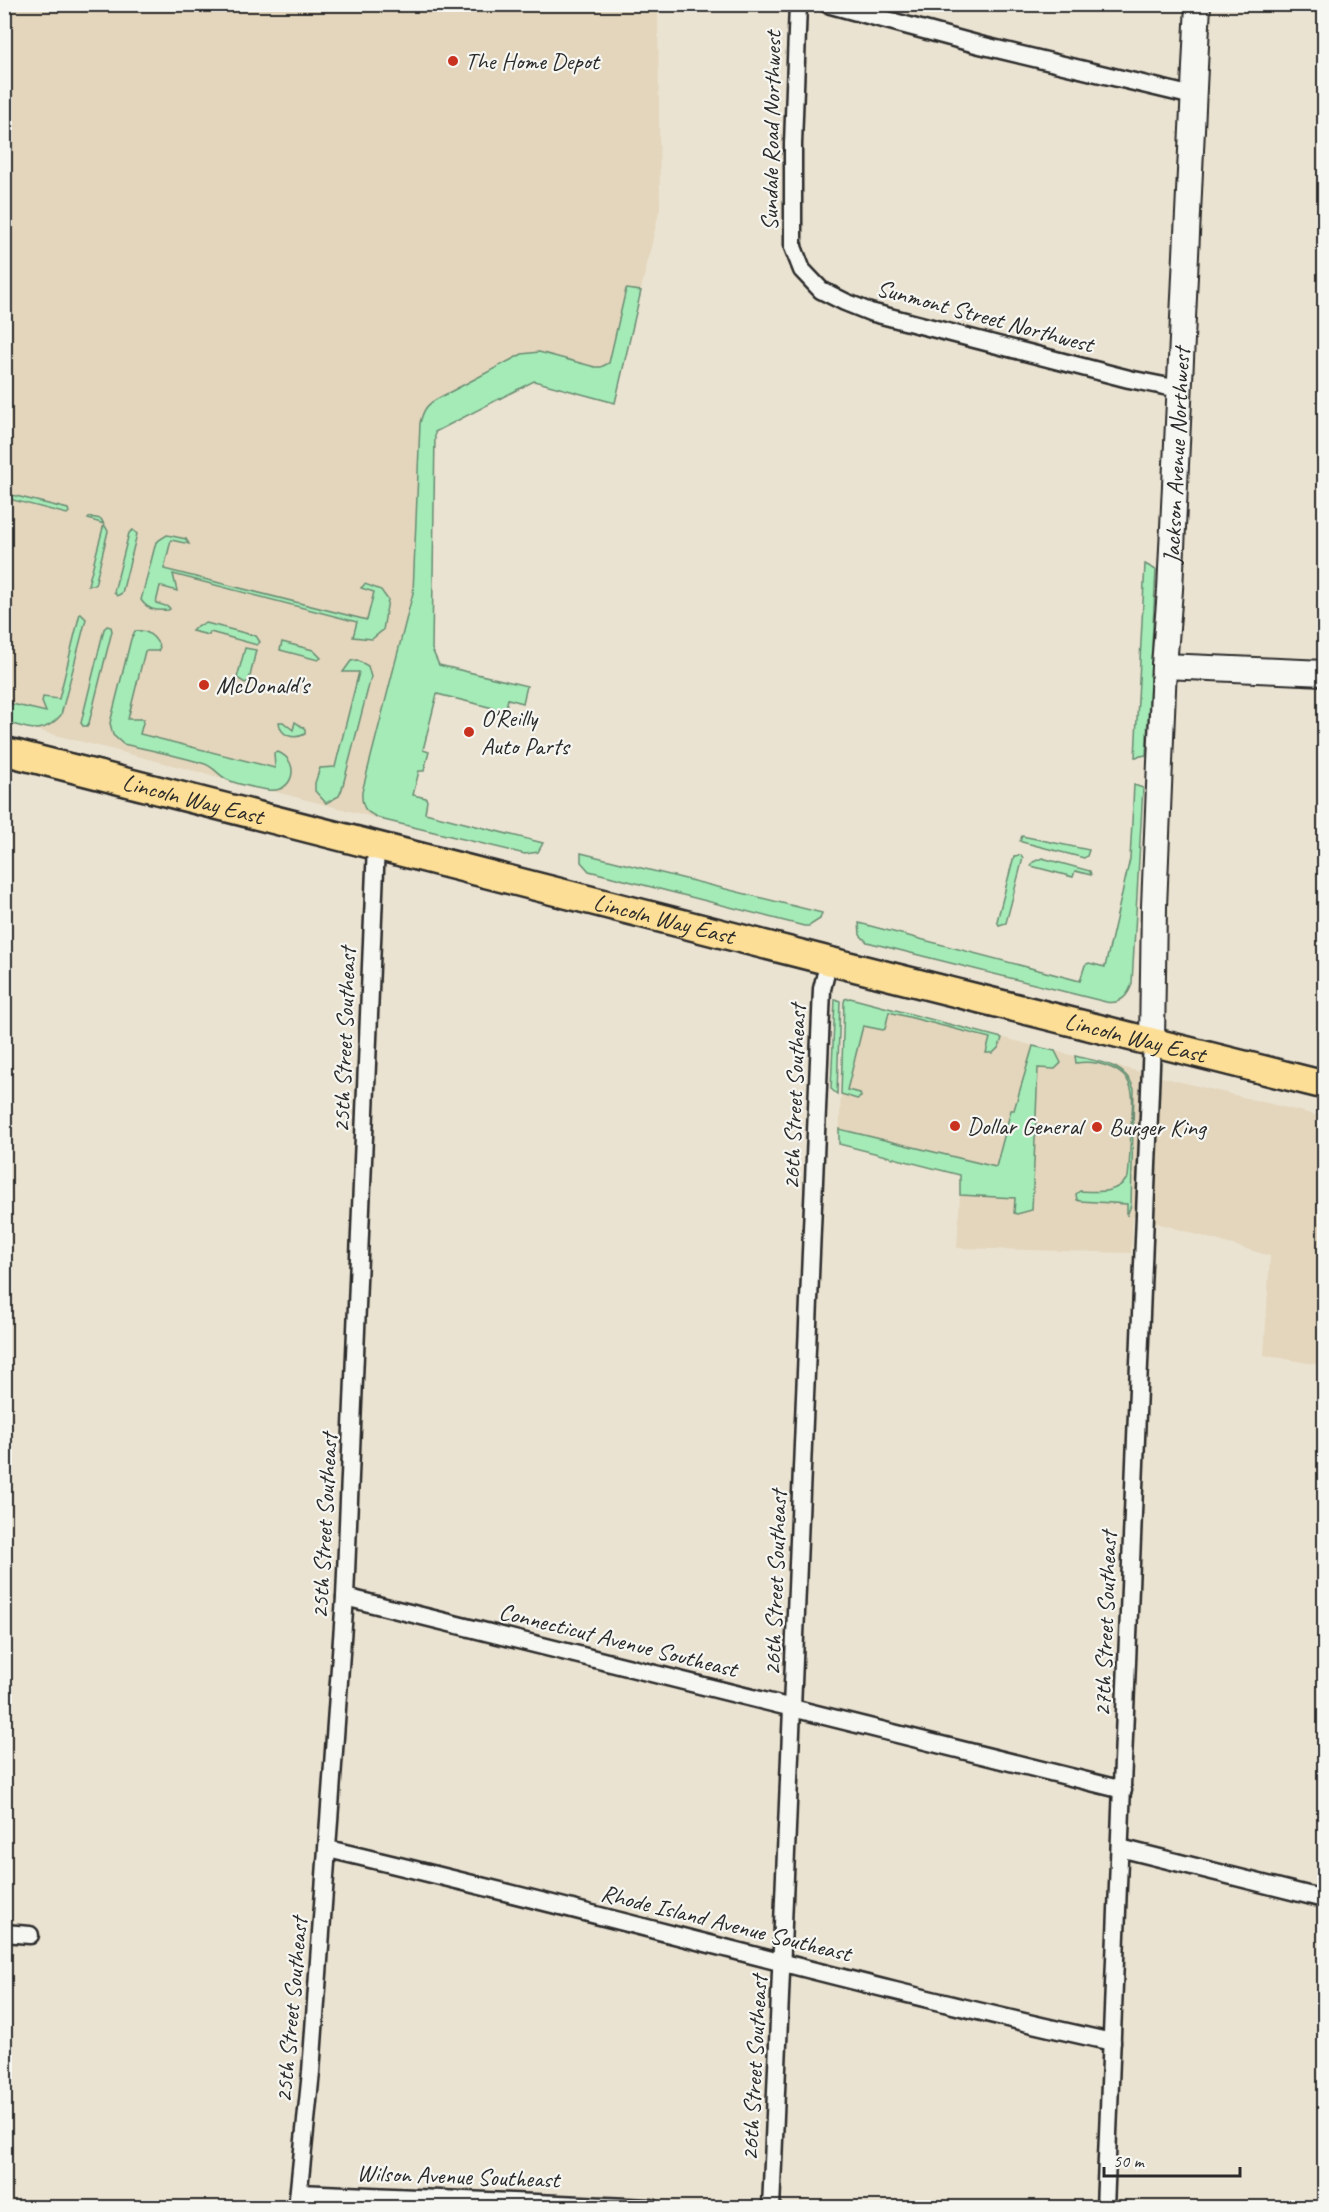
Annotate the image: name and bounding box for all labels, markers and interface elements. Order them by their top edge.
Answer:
street label: Sundale Road Northwest [754,29,788,231]
place label: The Home Depot [465,46,601,76]
marker: The Home Depot [446,54,460,68]
street label: Sunmont Street Northwest [873,273,1099,360]
street label: Jackson Avenue Northwest [1156,344,1197,565]
place label: McDonald's [216,670,312,700]
marker: McDonald's [197,678,211,692]
place label: O'Reilly Auto Parts [481,703,572,761]
marker: O'Reilly Auto Parts [462,725,476,739]
street label: Lincoln Way East [120,767,268,832]
street label: Lincoln Way East [591,887,739,952]
street label: 25th Street Southeast [326,944,362,1133]
street label: 26th Street Southeast [776,1001,812,1190]
street label: Lincoln Way East [1062,1006,1211,1070]
place label: Dollar General [967,1111,1086,1141]
place label: Burger King [1109,1112,1208,1142]
marker: Dollar General [948,1119,962,1133]
marker: Burger King [1090,1120,1104,1134]
street label: 25th Street Southeast [304,1429,344,1620]
street label: 26th Street Southeast [757,1487,793,1676]
street label: 27th Street Southeast [1087,1528,1123,1717]
street label: Connecticut Avenue Southeast [496,1596,742,1685]
street label: Rhode Island Avenue Southeast [598,1877,856,1969]
street label: 25th Street Southeast [268,1913,314,2104]
street label: 26th Street Southeast [734,1971,774,2162]
scale bar [1104,2140,1240,2178]
text: 50 m [1113,2150,1146,2172]
street label: Wilson Avenue Southeast [356,2157,562,2195]

